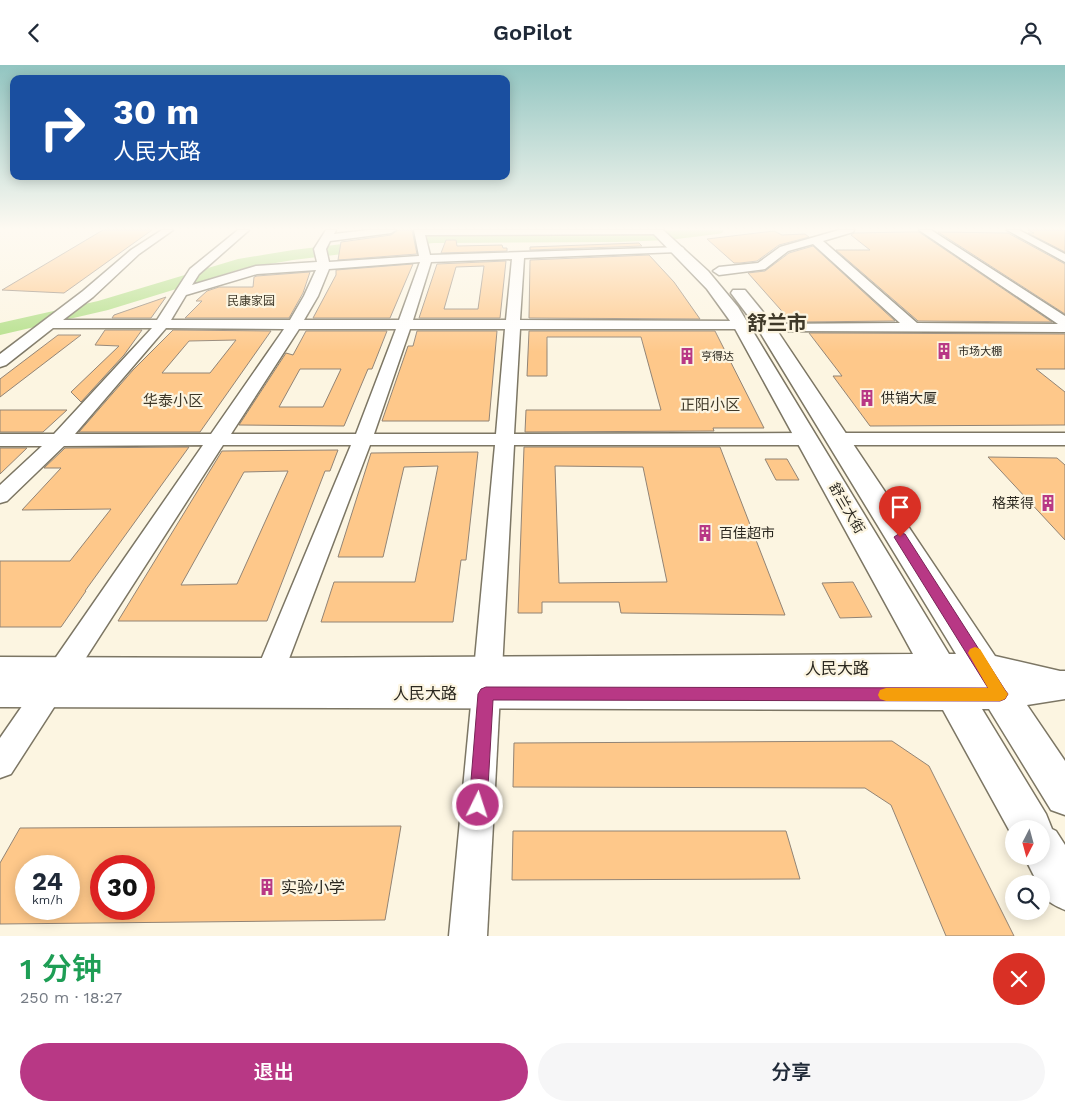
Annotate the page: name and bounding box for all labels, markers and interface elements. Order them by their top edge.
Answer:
icon: back [20,19,48,47]
icon: person [1017,19,1045,47]
text: GoPilot [493,20,572,45]
text: 30 m [113,91,199,133]
icon: right [30,95,95,160]
text: 人民大路 [113,139,201,164]
district label: 民康家园 [227,294,275,308]
district label: 舒兰市 [747,311,807,335]
building icon: 市场大棚 [934,341,954,361]
place label: 市场大棚 [958,345,1002,358]
building icon: 亨得达 [677,346,697,366]
place label: 亨得达 [701,350,734,363]
building icon: 供销大厦 [857,388,877,408]
place label: 供销大厦 [881,390,937,406]
district label: 华泰小区 [143,392,203,410]
district label: 正阳小区 [680,396,740,414]
street label: 舒兰大街 [826,480,868,536]
pin [879,486,921,537]
icon: arrive [886,493,914,521]
building icon: 格莱得 [1038,493,1058,513]
place label: 格莱得 [992,495,1034,511]
building icon: 百佳超市 [695,523,715,543]
place label: 百佳超市 [719,525,775,541]
street label: 人民大路 [805,659,869,678]
street label: 人民大路 [393,684,457,703]
position arrow [451,778,503,830]
north arrow [1005,820,1050,865]
map controls [1005,820,1050,920]
speed limit sign: 30 [90,855,155,920]
text: 24 [32,867,63,896]
button: search [1005,875,1050,920]
building icon: 实验小学 [257,877,277,897]
place label: 实验小学 [281,878,345,897]
text: km/h [32,893,63,907]
text: 1 分钟 [20,951,102,986]
button: close [993,953,1045,1005]
text: 250 m · 18:27 [20,988,122,1007]
button: 退出 [20,1043,528,1101]
button: 分享 [538,1043,1045,1101]

